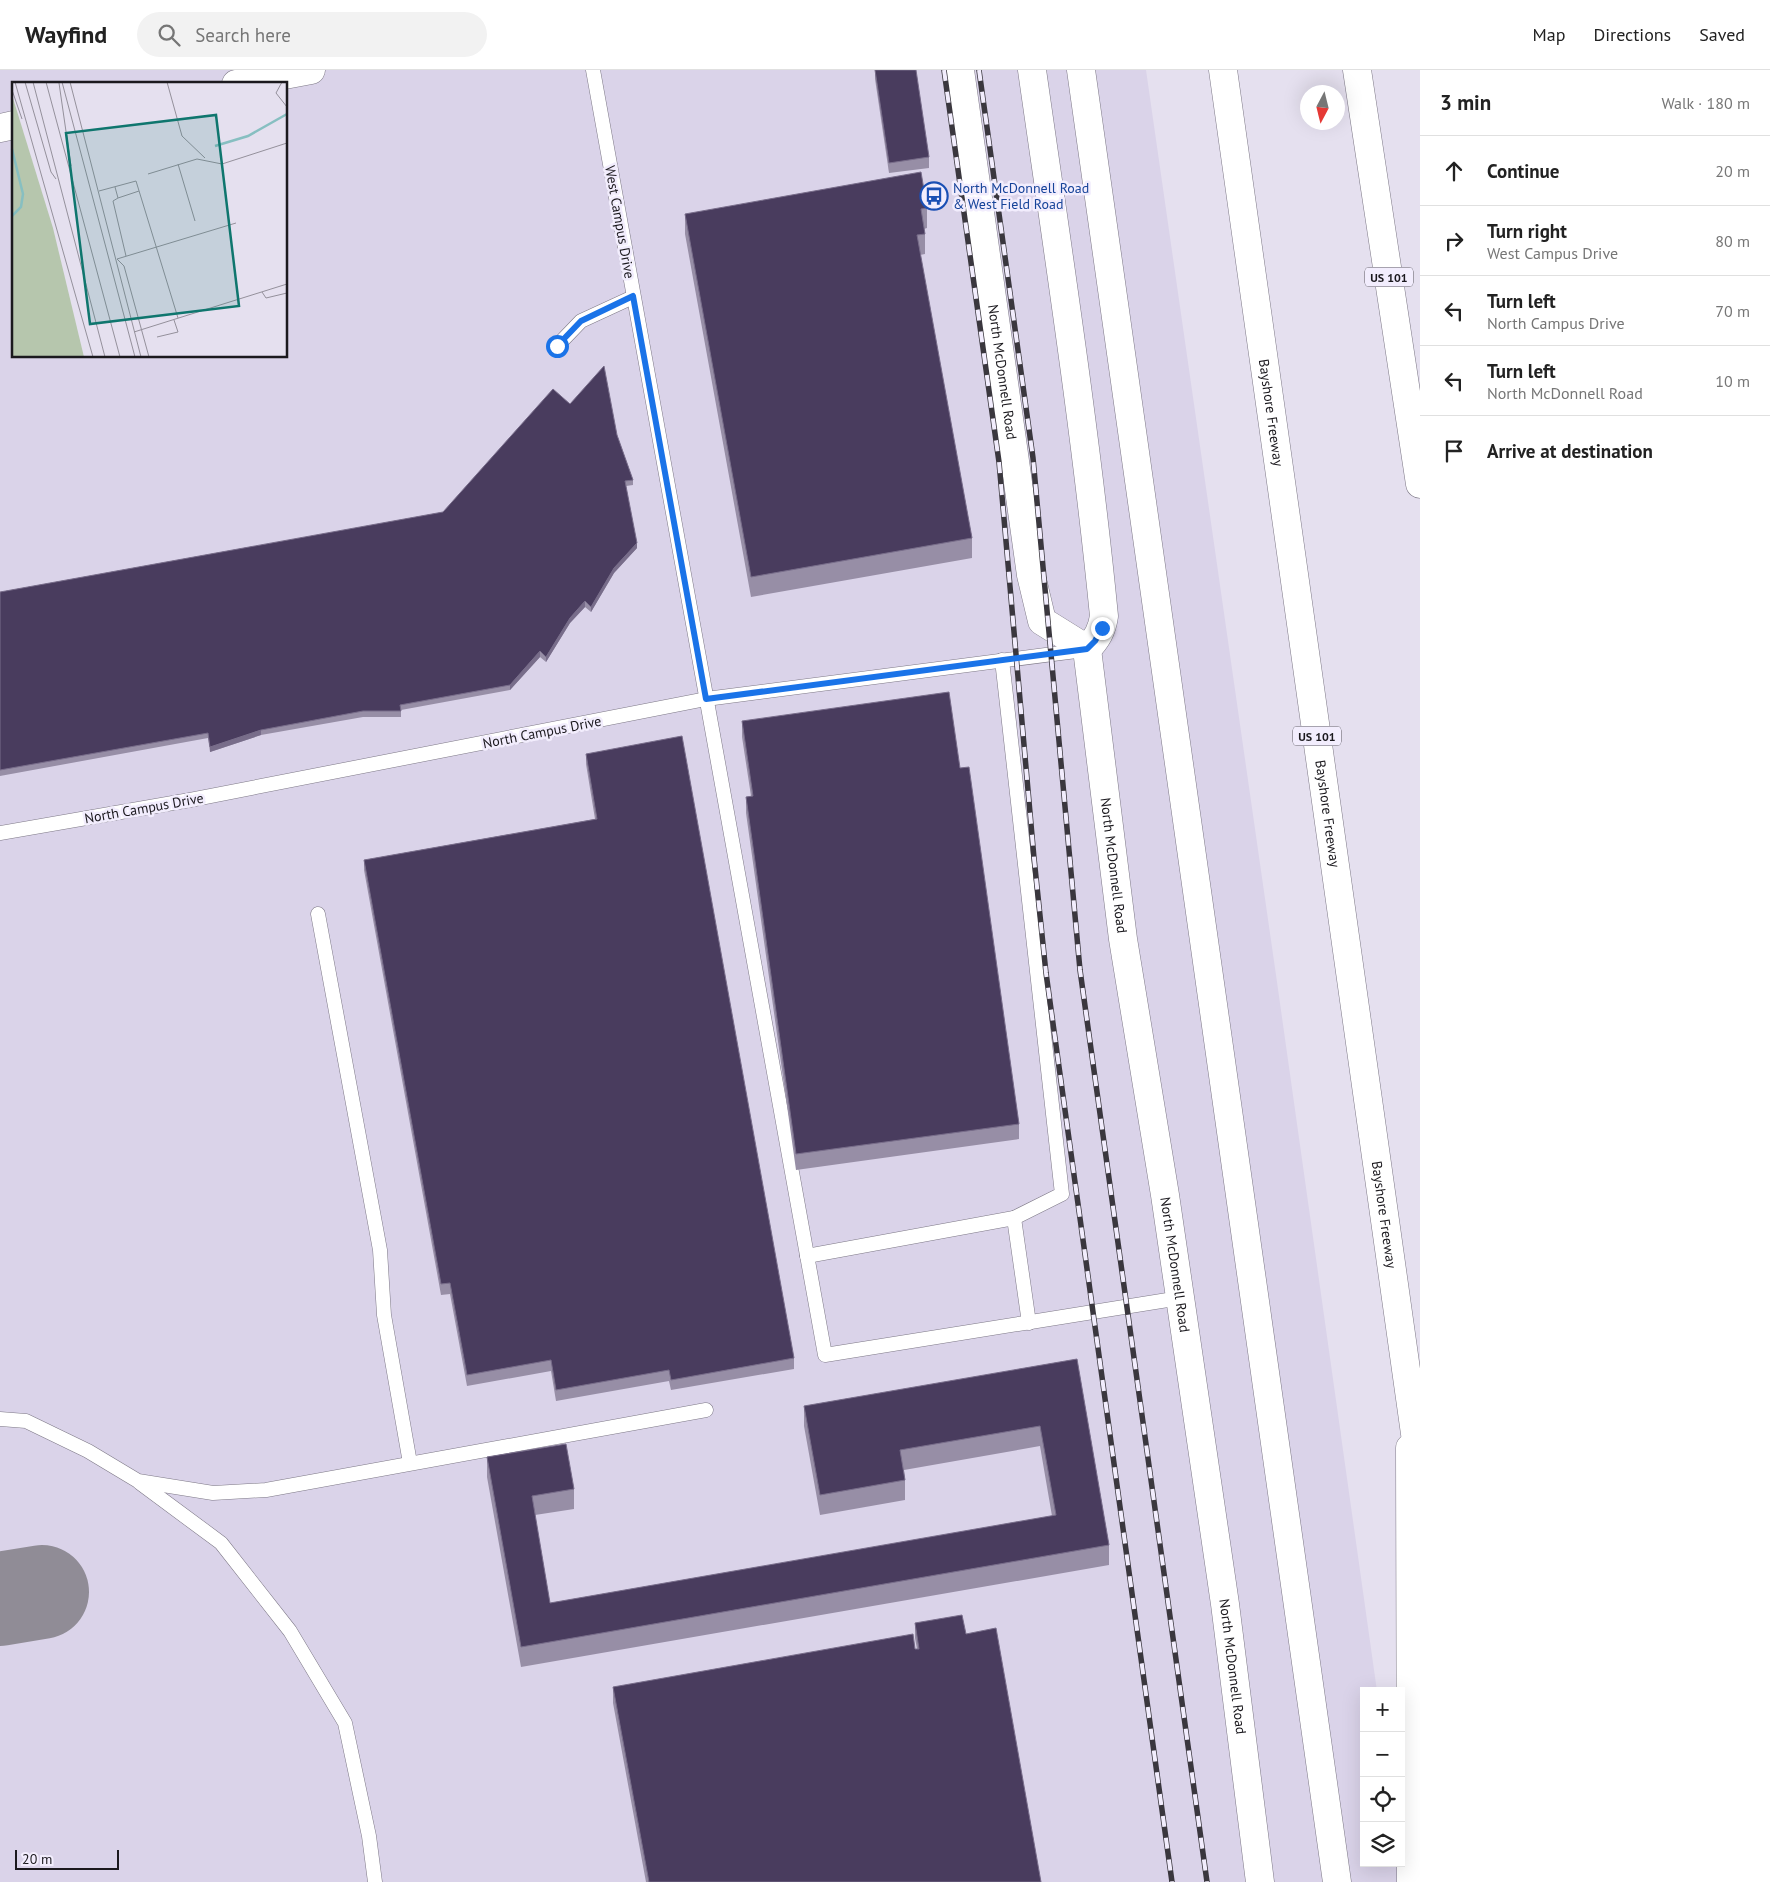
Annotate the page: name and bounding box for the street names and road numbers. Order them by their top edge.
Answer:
street label: West Campus Drive [601,164,639,280]
road number: US 101 [1365,268,1413,286]
street label: North McDonnell Road [984,303,1021,441]
street label: Bayshore Freeway [1255,358,1288,468]
street label: North Campus Drive [481,712,603,752]
road number: US 101 [1293,726,1341,746]
street label: Bayshore Freeway [1311,759,1344,869]
street label: North Campus Drive [83,789,205,827]
street label: North McDonnell Road [1097,797,1131,934]
street label: Bayshore Freeway [1368,1160,1401,1270]
street label: North McDonnell Road [1156,1196,1194,1333]
street label: North McDonnell Road [1215,1597,1250,1735]

